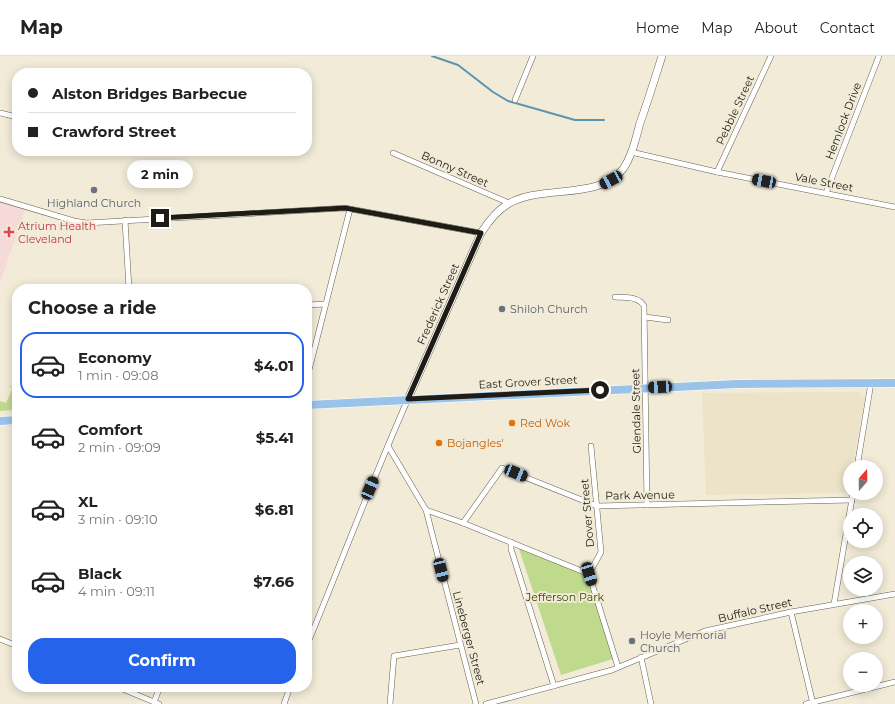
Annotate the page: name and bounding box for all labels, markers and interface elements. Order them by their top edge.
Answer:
text: Map [20,16,63,39]
text: Home [636,19,679,37]
text: Map [701,19,732,37]
text: About [754,19,798,37]
text: Contact [820,19,875,37]
street label: Pebble Street [713,73,757,147]
street label: Hemlock Drive [822,80,864,162]
text: Alston Bridges Barbecue [52,84,247,103]
text: Crawford Street [52,122,176,141]
street label: Bonny Street [419,148,491,190]
callout: 2 min [127,160,193,188]
text: 2 min [141,166,179,182]
car [598,169,624,191]
street label: Vale Street [794,169,855,195]
car [751,173,777,189]
marker: Highland Church [89,185,99,195]
place label: Highland Church [47,196,141,210]
route end [151,209,169,227]
place label: Atrium Health Cleveland [18,219,96,246]
marker: Atrium Health Cleveland [3,226,15,238]
street label: Frederick Street [414,260,463,347]
text: Choose a ride [28,297,156,319]
place label: Shiloh Church [510,302,588,316]
marker: Shiloh Church [497,304,507,314]
icon: car [30,347,66,383]
text: Economy [78,348,151,367]
text: $4.01 [254,356,294,375]
text: 1 min · 09:08 [78,367,158,383]
street label: Glendale Street [628,368,644,454]
street label: East Grover Street [478,372,578,392]
car [648,380,672,394]
route start [591,381,609,399]
place label: Red Wok [520,416,570,430]
marker: Red Wok [507,418,517,428]
icon: car [30,419,66,455]
text: Comfort [78,420,143,439]
text: $5.41 [256,428,294,447]
place label: Bojangles' [447,436,504,450]
marker: Bojangles' [434,438,444,448]
text: 2 min · 09:09 [78,439,161,455]
north arrow [843,460,883,500]
map controls [843,460,883,692]
car [503,463,529,483]
car [360,475,380,501]
street label: Dover Street [577,478,597,548]
street label: Park Avenue [605,487,675,503]
icon: car [30,491,66,527]
text: XL [78,492,97,511]
text: $6.81 [255,500,294,519]
button: locate [843,508,883,548]
text: 3 min · 09:10 [78,511,157,527]
button: layers [843,556,883,596]
car [432,557,450,583]
car [580,561,598,587]
icon: car [30,563,66,599]
text: Black [78,564,122,583]
text: $7.66 [253,572,294,591]
text: 4 min · 09:11 [78,583,155,599]
street label: Lineberger Street [450,590,488,687]
park label: Jefferson Park [525,590,605,604]
street label: Buffalo Street [717,595,794,625]
button: + [843,604,883,644]
place label: Hoyle Memorial Church [640,628,727,655]
marker: Hoyle Memorial Church [627,636,637,646]
button: Confirm [28,638,296,684]
button: − [843,652,883,692]

